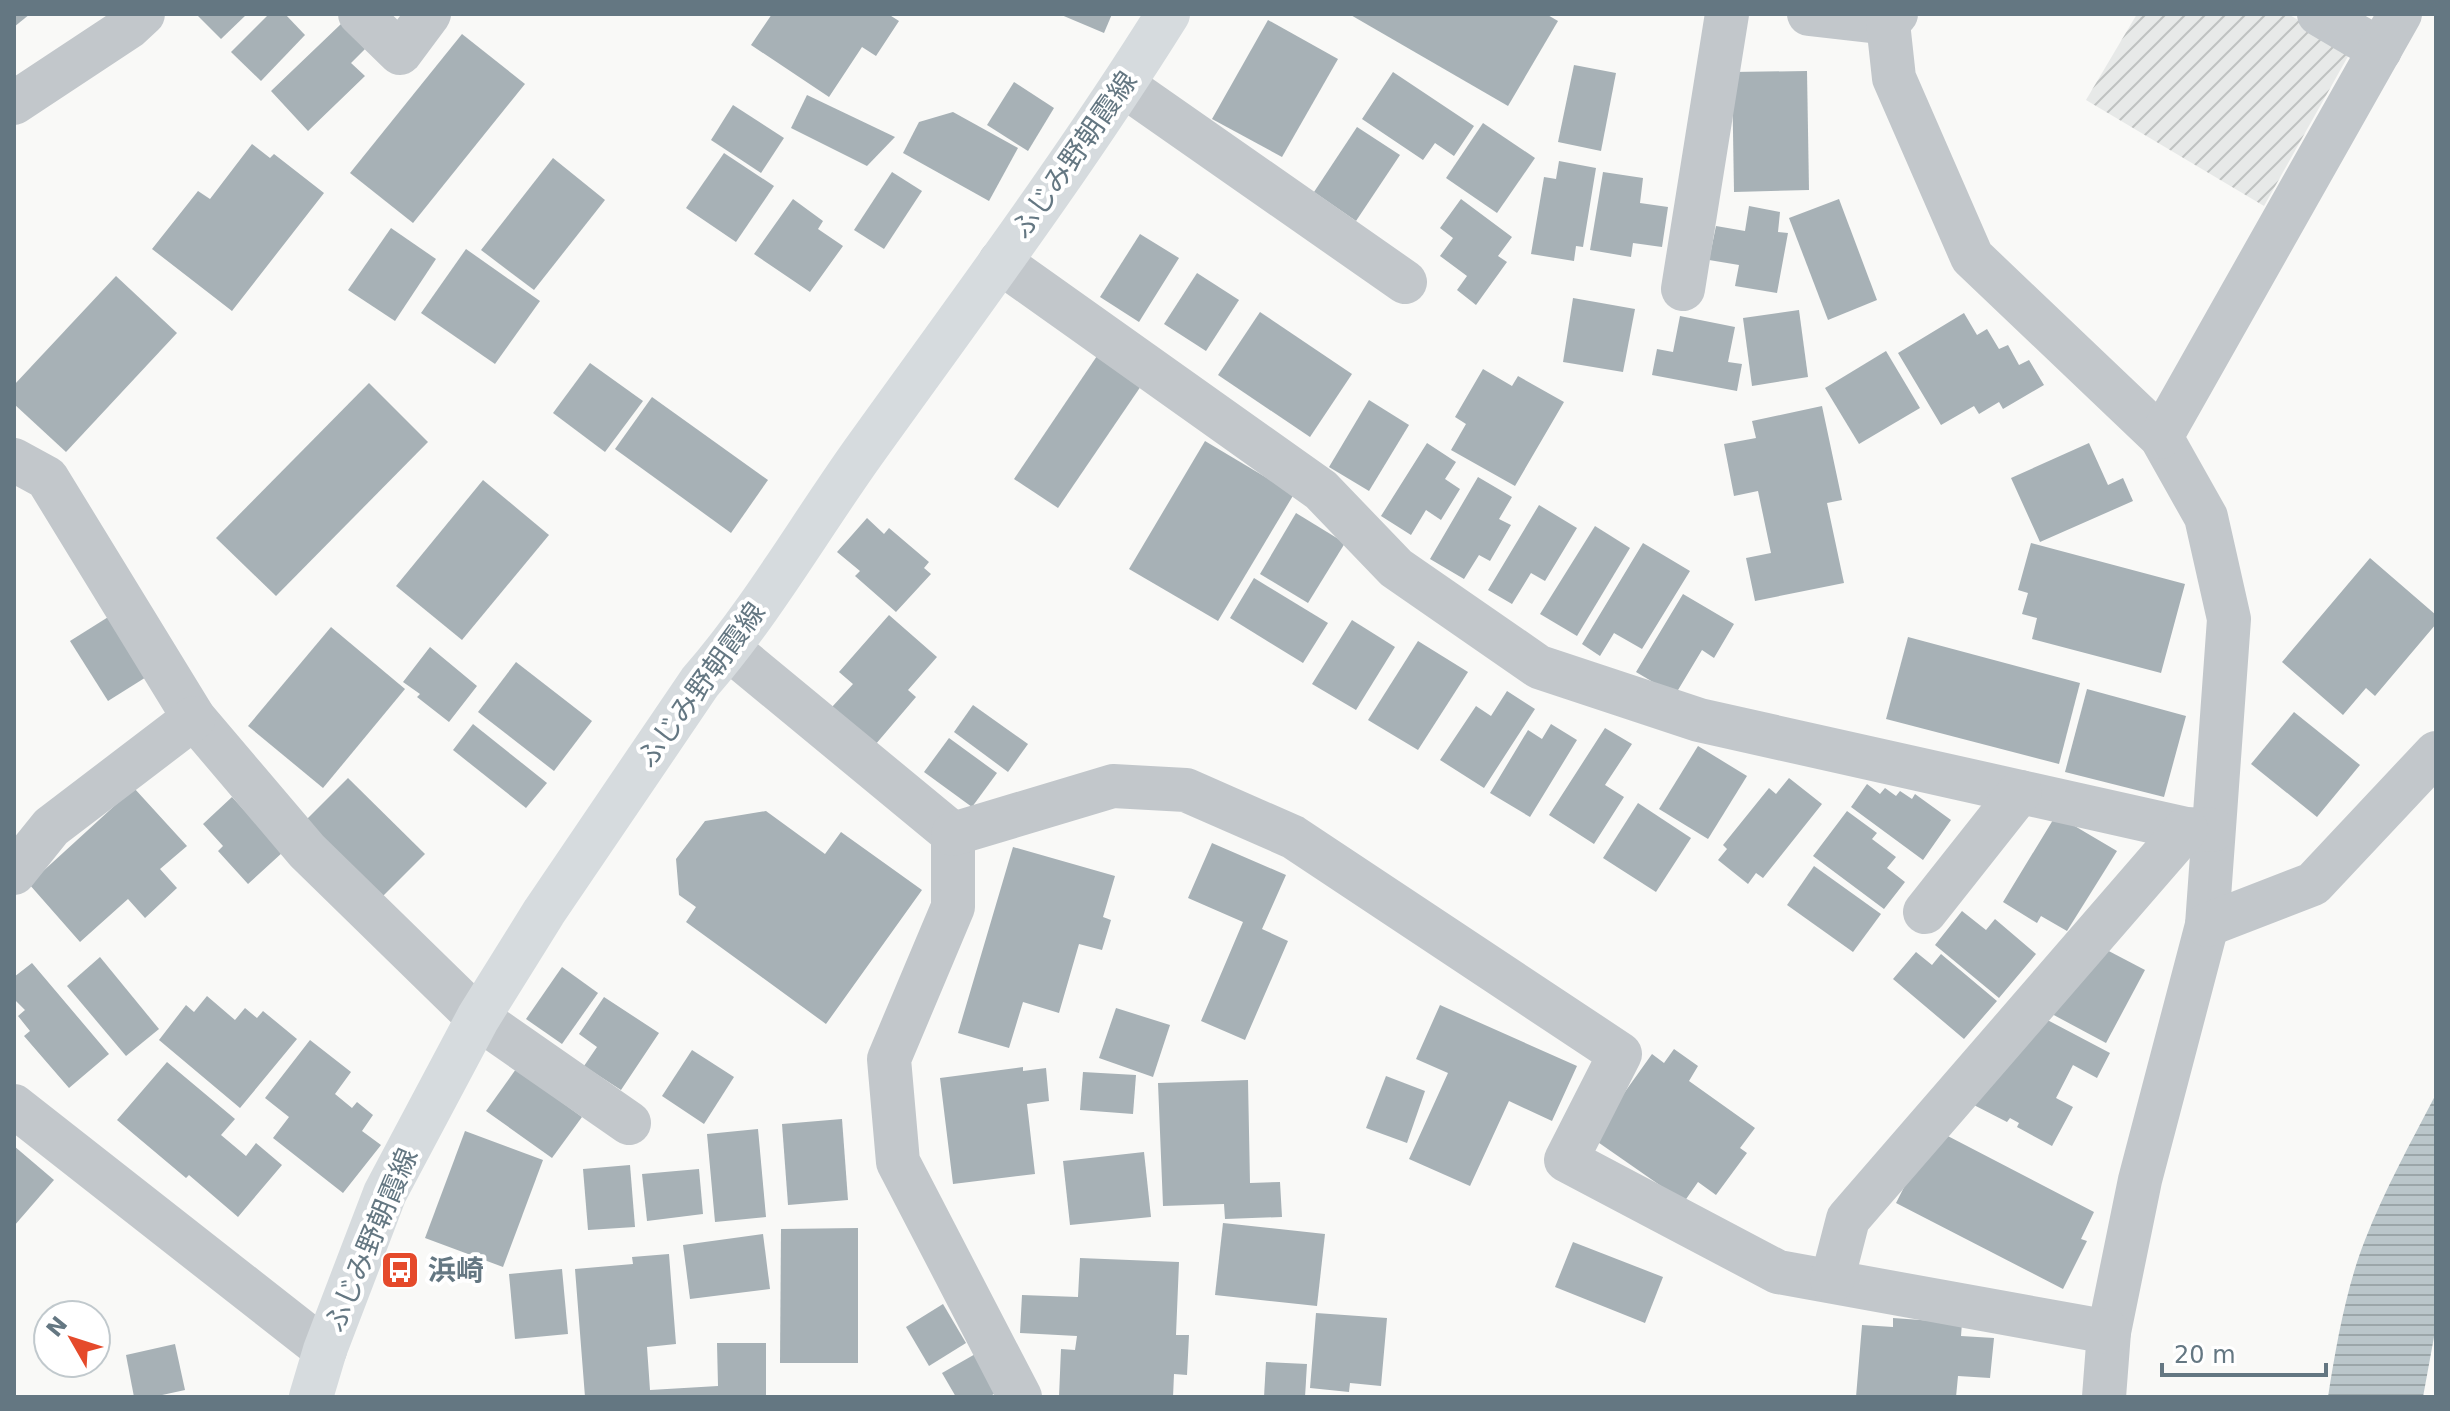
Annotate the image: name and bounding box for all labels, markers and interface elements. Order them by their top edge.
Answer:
street label: ふじみ野朝霞線 [1004,65,1144,245]
street label: ふじみ野朝霞線 [630,596,772,774]
street label: ふじみ野朝霞線 [318,1143,424,1337]
bus stop icon: 浜崎 [379,1249,421,1291]
place label: 浜崎 [428,1254,484,1287]
north arrow [32,1299,112,1379]
text: N [41,1312,72,1342]
scale bar [2162,1327,2326,1377]
text: 20 m [2174,1341,2236,1369]

